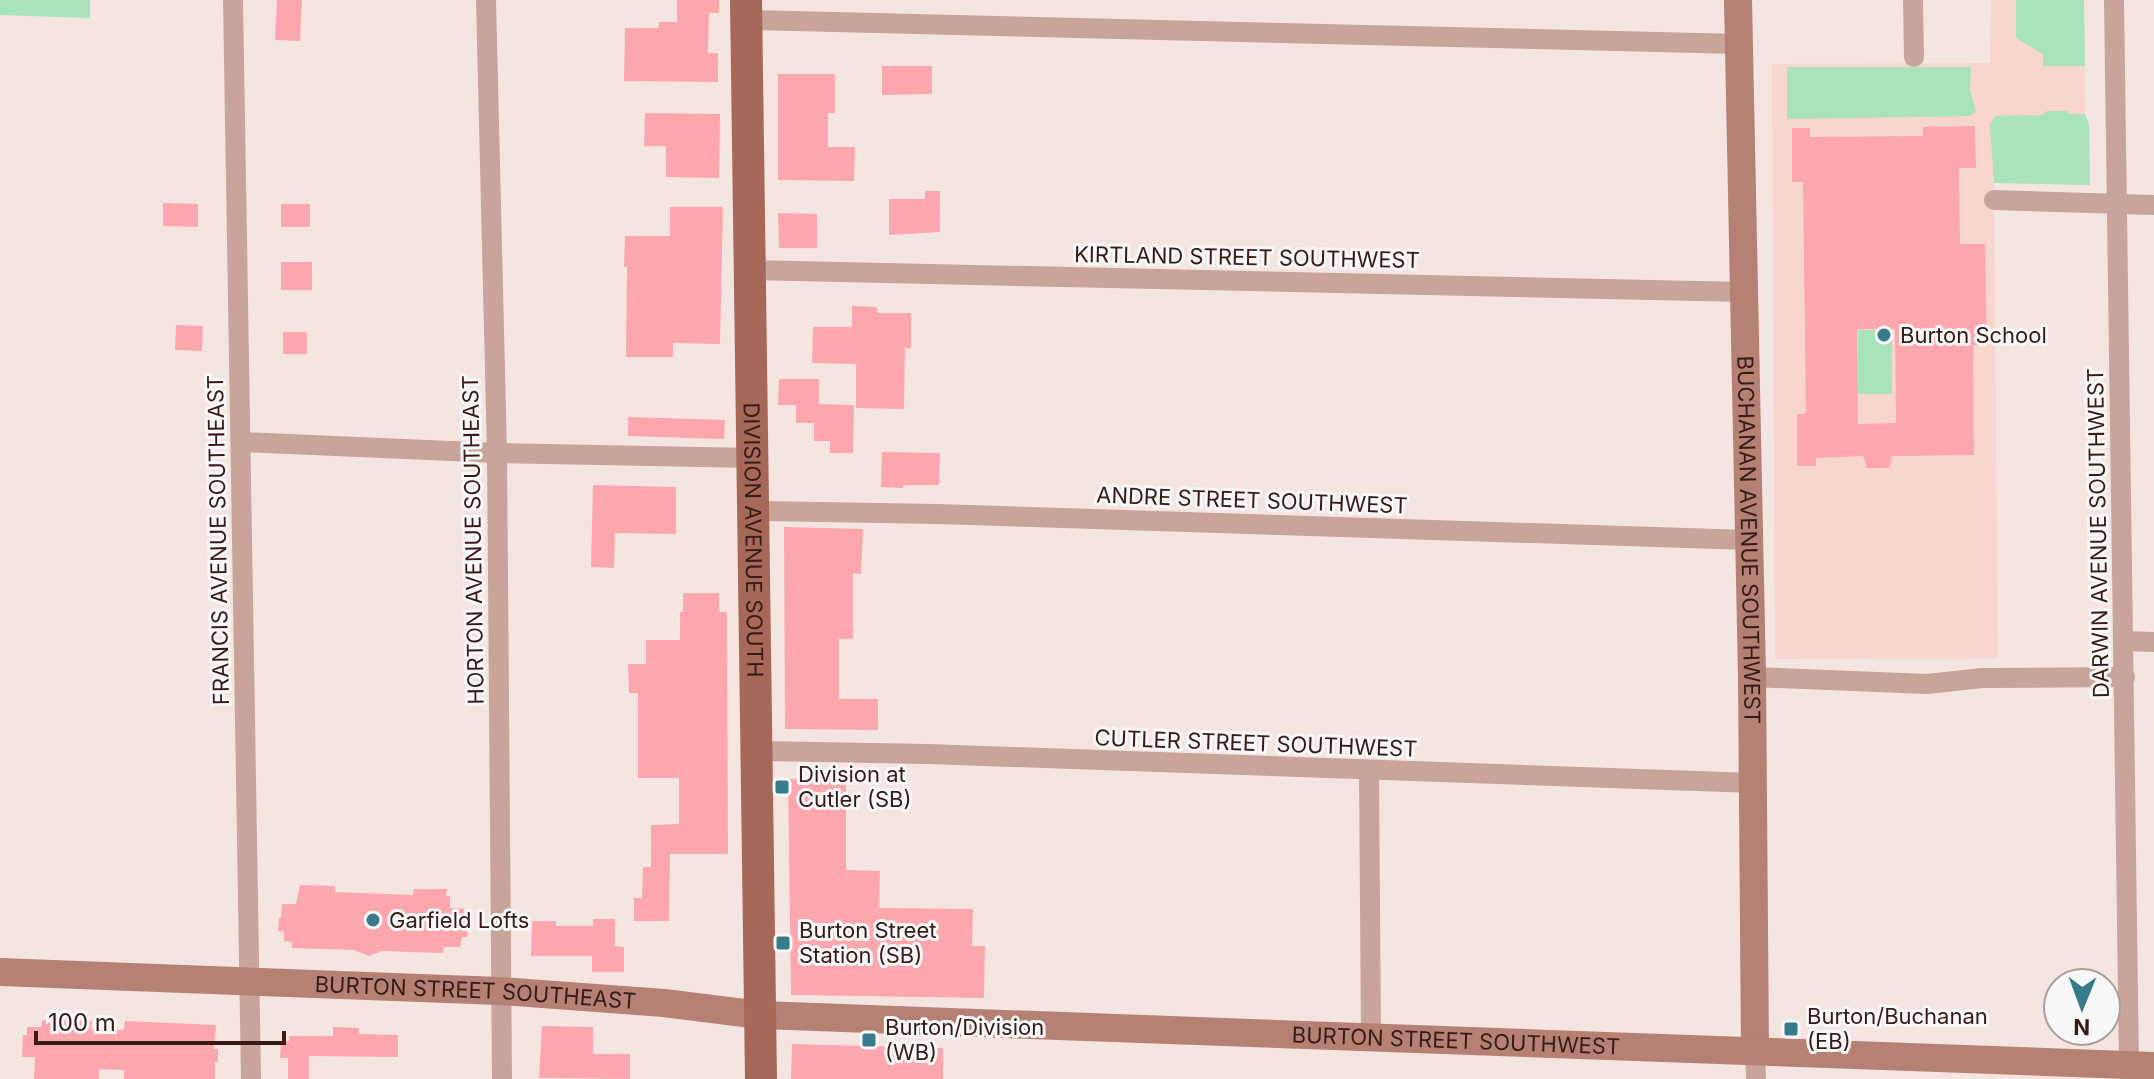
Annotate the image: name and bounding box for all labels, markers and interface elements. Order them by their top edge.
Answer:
street label: KIRTLAND STREET SOUTHWEST [1074,241,1420,273]
place label: Burton School [1900,322,2047,348]
marker: Burton School [1875,326,1893,344]
street label: BUCHANAN AVENUE SOUTHWEST [1732,355,1765,724]
street label: DARWIN AVENUE SOUTHWEST [2082,368,2114,698]
street label: FRANCIS AVENUE SOUTHEAST [202,375,234,705]
street label: HORTON AVENUE SOUTHEAST [457,375,489,705]
street label: DIVISION AVENUE SOUTH [739,402,768,678]
street label: ANDRE STREET SOUTHWEST [1096,482,1408,518]
street label: CUTLER STREET SOUTHWEST [1094,724,1418,762]
place label: Division at Cutler (SB) [798,761,911,812]
marker: Division at Cutler (SB) [773,778,791,796]
place label: Garfield Lofts [389,907,529,933]
marker: Garfield Lofts [364,911,382,929]
place label: Burton Street Station (SB) [799,917,936,968]
marker: Burton Street Station (SB) [774,934,792,952]
north arrow [2042,967,2122,1047]
street label: BURTON STREET SOUTHEAST [314,971,637,1014]
scale bar [36,995,284,1045]
place label: Burton/Buchanan (EB) [1807,1003,1988,1054]
text: 100 m [48,1008,116,1037]
place label: Burton/Division (WB) [885,1014,1044,1065]
text: N [2073,1014,2090,1040]
marker: Burton/Buchanan (EB) [1782,1020,1800,1038]
street label: BURTON STREET SOUTHWEST [1291,1021,1621,1059]
marker: Burton/Division (WB) [860,1031,878,1049]

